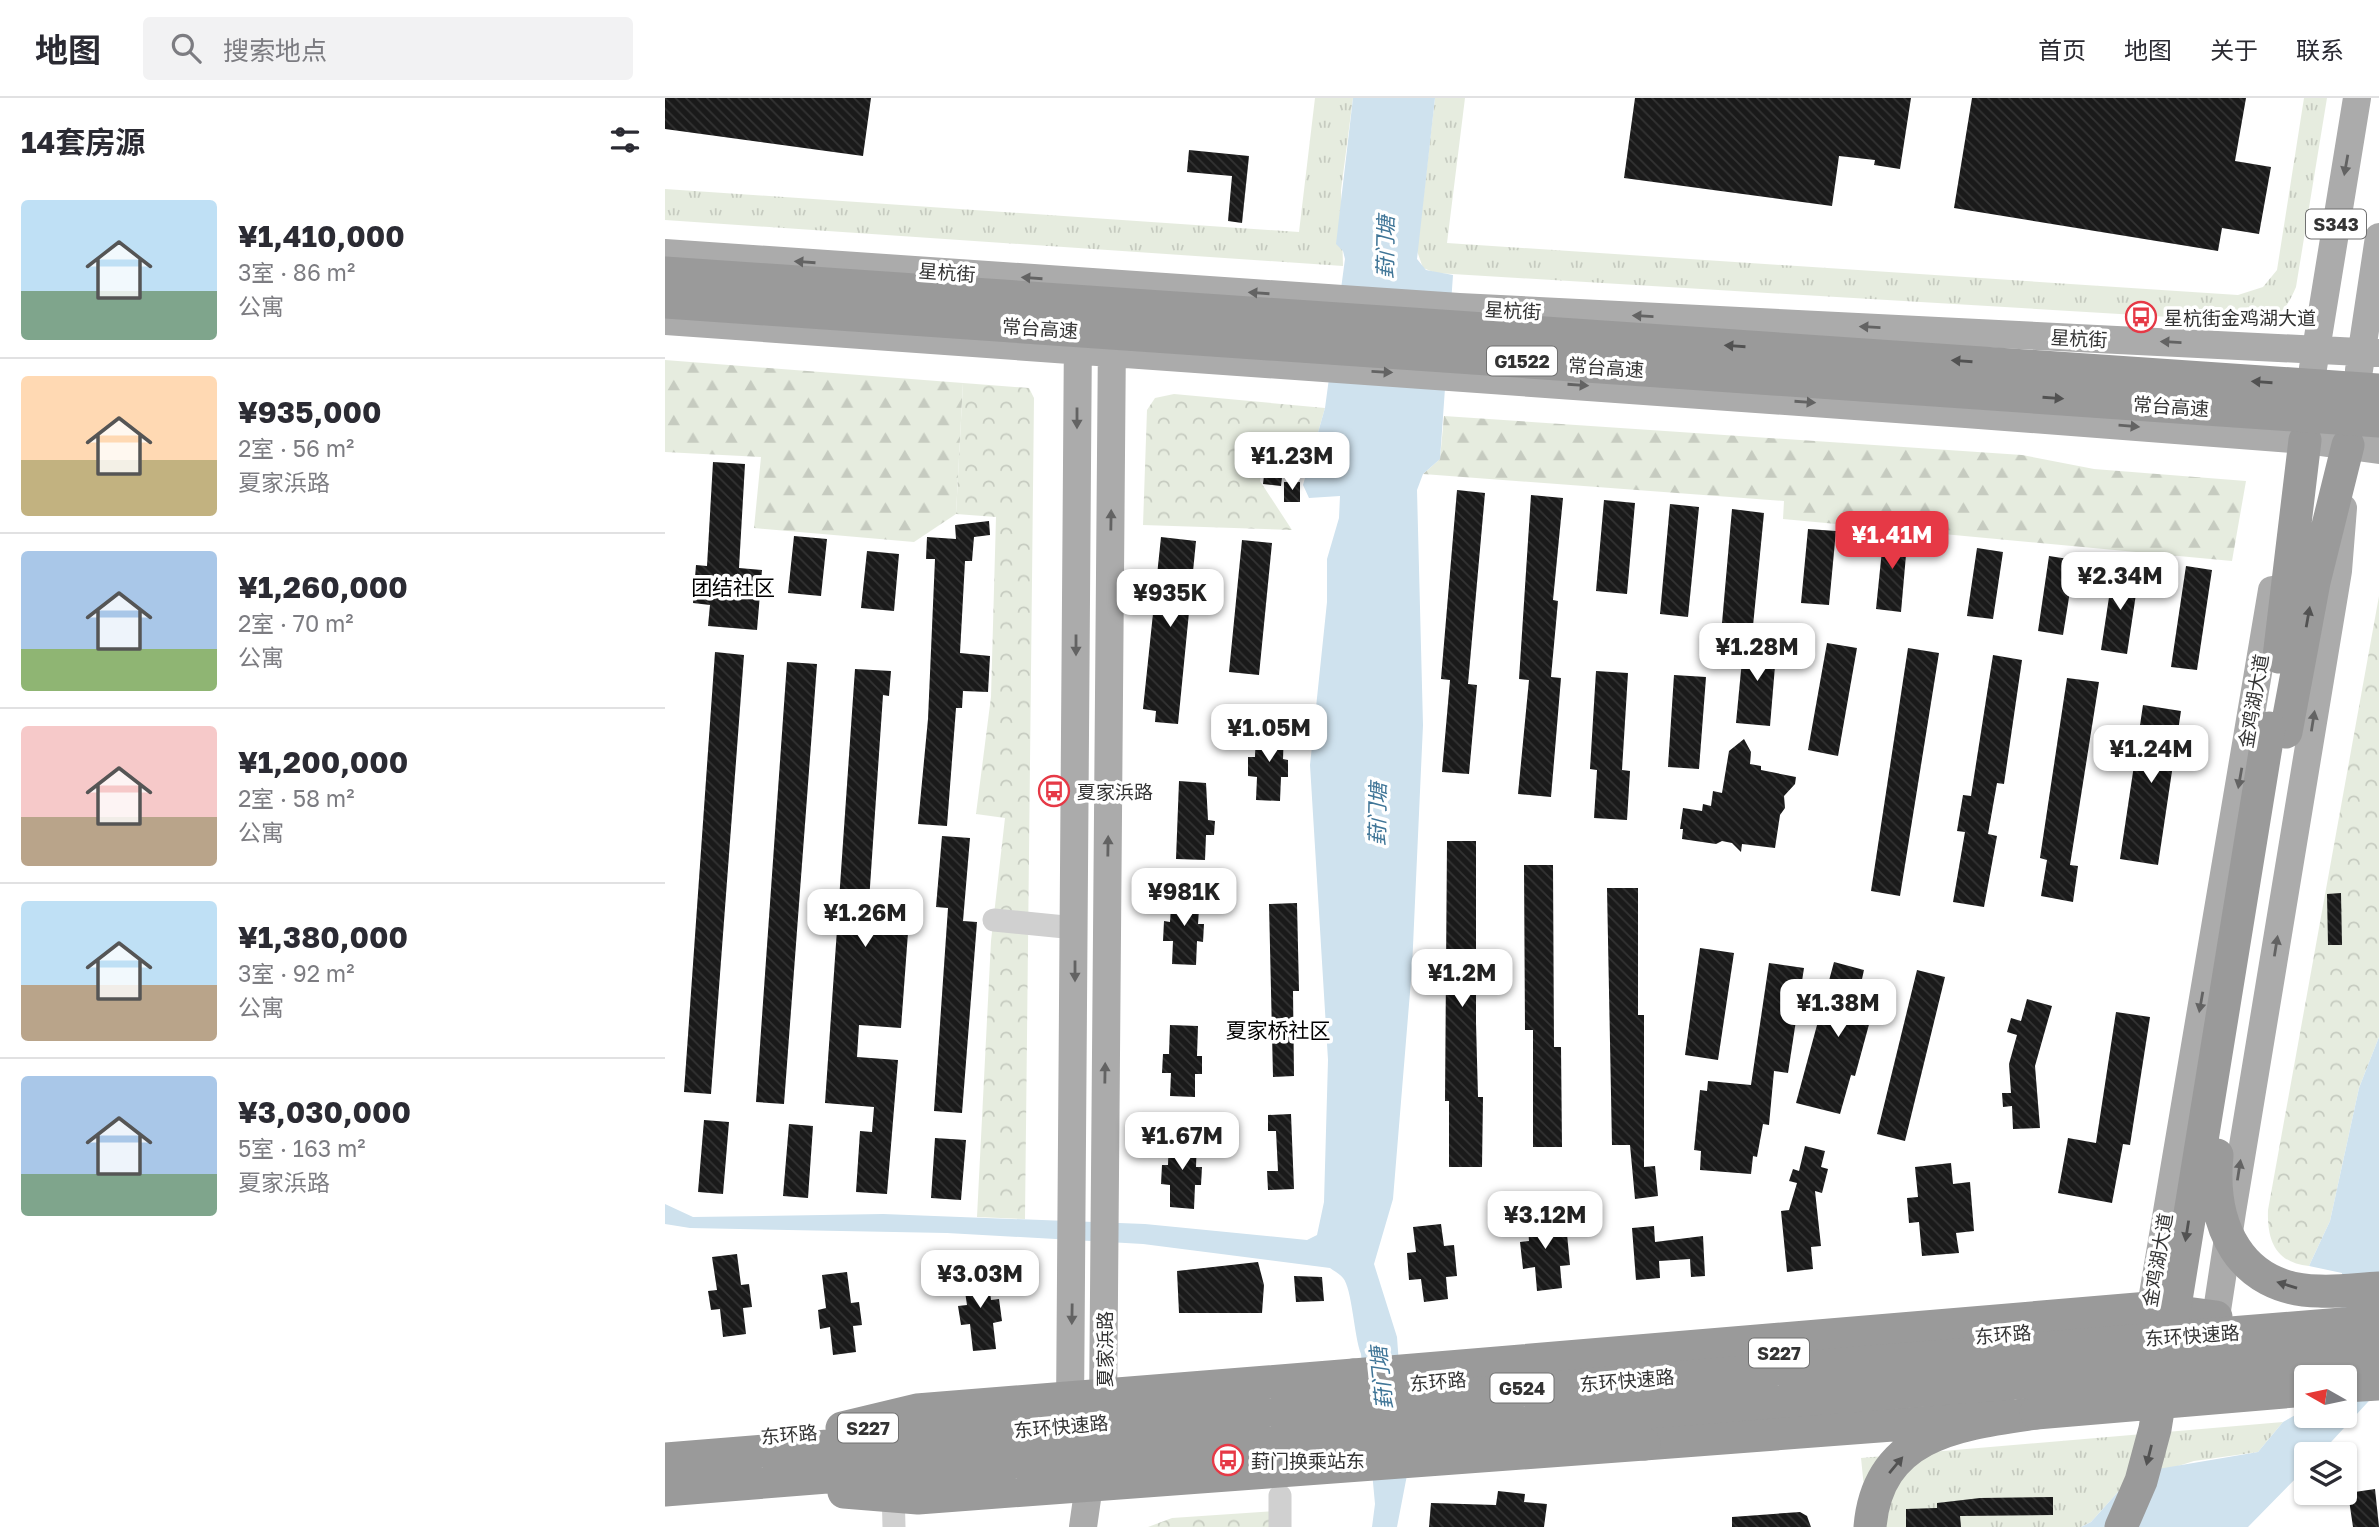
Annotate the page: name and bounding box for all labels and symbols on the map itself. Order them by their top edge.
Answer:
one-way arrow [2340,154,2351,176]
road number: S343 [2306,210,2366,238]
water label: 葑门塘 [1371,212,1399,279]
one-way arrow [793,257,815,268]
street label: 星杭街 [918,259,976,285]
one-way arrow [1020,272,1042,283]
one-way arrow [1247,287,1269,298]
street label: 星杭街 [1484,297,1542,323]
bus stop icon: 星杭街金鸡湖大道 [2124,300,2158,334]
place label: 星杭街金鸡湖大道 [2164,306,2316,329]
one-way arrow [1632,311,1654,322]
street label: 常台高速 [1001,314,1079,342]
one-way arrow [1859,322,1881,333]
street label: 星杭街 [2050,325,2108,351]
one-way arrow [2160,336,2182,347]
one-way arrow [1724,340,1746,351]
road number: G1522 [1487,346,1557,376]
street label: 常台高速 [1567,353,1645,381]
one-way arrow [1951,355,1973,366]
one-way arrow [1372,366,1394,377]
one-way arrow [2251,376,2273,387]
one-way arrow [1567,380,1589,391]
street label: 常台高速 [2132,392,2210,420]
one-way arrow [2042,393,2064,404]
one-way arrow [1794,396,1816,407]
one-way arrow [1071,407,1083,429]
one-way arrow [2119,421,2141,432]
pin: ¥1.23M [1235,432,1349,492]
one-way arrow [1105,509,1117,531]
pin: ¥1.41M [1835,512,1949,571]
pin: ¥2.34M [2063,552,2177,612]
pin: ¥935K [1121,570,1219,629]
district label: 团结社区 [691,574,775,600]
one-way arrow [2303,605,2314,627]
pin: ¥1.28M [1700,624,1814,683]
one-way arrow [1070,634,1082,656]
street label: 金鸡湖大道 [2233,652,2273,750]
pin: ¥1.05M [1212,704,1326,764]
one-way arrow [2308,710,2319,732]
pin: ¥1.24M [2094,726,2208,785]
one-way arrow [2234,767,2245,789]
bus stop icon: 夏家浜路 [1037,774,1071,808]
water label: 葑门塘 [1363,779,1391,846]
place label: 夏家浜路 [1077,780,1153,803]
one-way arrow [1102,834,1114,856]
pin: ¥981K [1135,868,1233,928]
pin: ¥1.26M [808,890,922,949]
one-way arrow [2271,935,2282,957]
pin: ¥1.2M [1413,950,1511,1009]
one-way arrow [1069,960,1081,982]
pin: ¥1.38M [1781,979,1895,1039]
one-way arrow [2196,991,2207,1013]
district label: 夏家桥社区 [1226,1017,1331,1043]
one-way arrow [1100,1062,1111,1084]
pin: ¥1.67M [1125,1112,1239,1172]
one-way arrow [2234,1159,2245,1181]
pin: ¥3.12M [1488,1192,1602,1251]
street label: 金鸡湖大道 [2137,1211,2177,1309]
one-way arrow [2181,1220,2192,1242]
pin: ¥3.03M [923,1250,1037,1310]
one-way arrow [2276,1280,2297,1290]
one-way arrow [1066,1303,1078,1325]
street label: 夏家浜路 [1093,1311,1116,1387]
street label: 东环路 [1974,1320,2032,1348]
street label: 东环快速路 [2144,1320,2240,1350]
road number: S227 [1749,1338,1809,1368]
water label: 葑门塘 [1364,1342,1397,1411]
street label: 东环快速路 [1579,1364,1675,1396]
north arrow [2294,1365,2357,1428]
street label: 东环路 [1409,1367,1467,1395]
road number: G524 [1491,1373,1553,1402]
street label: 东环快速路 [1013,1410,1109,1442]
road number: S227 [838,1414,898,1442]
street label: 东环路 [760,1420,818,1448]
bus stop icon: 葑门换乘站东 [1211,1443,1245,1477]
one-way arrow [2143,1444,2154,1466]
place label: 葑门换乘站东 [1251,1449,1365,1472]
one-way arrow [1888,1456,1903,1474]

